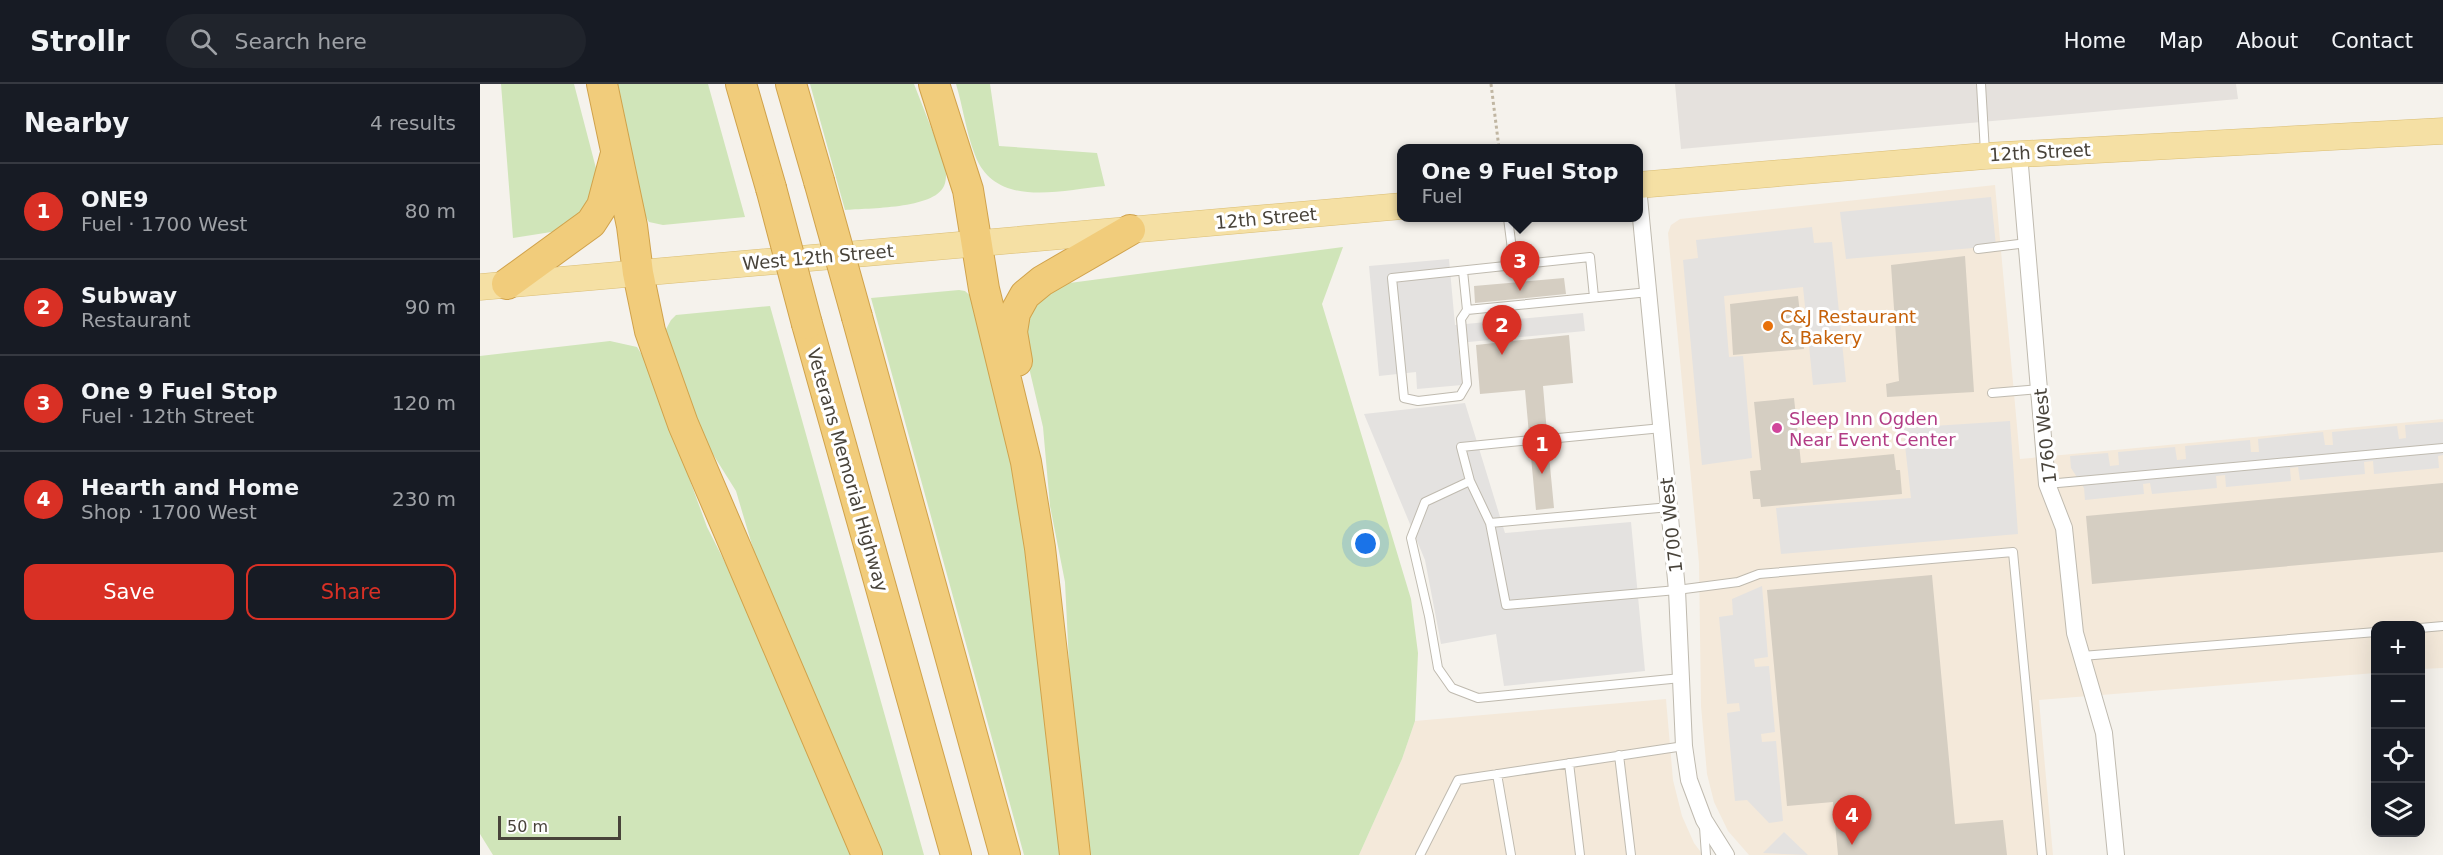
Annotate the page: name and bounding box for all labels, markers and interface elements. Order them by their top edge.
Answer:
search box [166,14,586,68]
text: Strollr [30,25,130,58]
icon: search [187,25,220,58]
text: Search here [235,29,367,54]
text: Home [2064,29,2126,53]
text: Map [2159,29,2203,53]
text: About [2236,29,2298,53]
text: Contact [2331,29,2413,53]
text: Nearby [24,108,129,138]
text: 4 results [370,111,456,135]
street label: 12th Street [1989,139,2091,165]
popup [1397,144,1643,222]
text: One 9 Fuel Stop [1422,159,1618,184]
text: Fuel [1422,184,1463,208]
text: ONE9 [81,187,148,212]
text: 1 [37,199,50,223]
text: 80 m [405,199,456,223]
street label: 12th Street [1214,203,1318,233]
text: Fuel · 1700 West [81,212,247,236]
street label: West 12th Street [741,240,895,274]
pin: 3 [1500,242,1540,291]
text: Subway [81,283,177,308]
text: 2 [37,295,50,319]
text: 90 m [405,295,456,319]
pin: 2 [1482,306,1522,355]
place label: C&J Restaurant & Bakery [1780,306,1916,348]
text: Restaurant [81,308,191,332]
marker: C&J Restaurant & Bakery [1761,319,1775,333]
street label: Veterans Memorial Highway [803,346,893,594]
text: One 9 Fuel Stop [81,379,278,404]
street label: 1760 West [2030,387,2060,485]
text: 3 [37,391,50,415]
text: 120 m [392,391,456,415]
text: Fuel · 12th Street [81,404,254,428]
place label: Sleep Inn Ogden Near Event Center [1789,408,1956,450]
marker: Sleep Inn Ogden Near Event Center [1770,421,1784,435]
pin: 1 [1522,424,1562,474]
text: Hearth and Home [81,475,299,500]
street label: 1700 West [1656,476,1686,574]
text: 4 [37,487,50,511]
text: 230 m [392,487,456,511]
text: Shop · 1700 West [81,500,257,524]
your location [1351,529,1380,558]
button: Save [24,564,234,620]
button: Share [246,564,456,620]
map controls [2371,621,2425,837]
button: + [2371,621,2425,675]
button: − [2371,675,2425,729]
button: locate [2371,729,2425,783]
button: layers [2371,783,2425,837]
pin: 4 [1832,796,1872,845]
scale bar [498,813,621,840]
text: 50 m [507,817,548,836]

